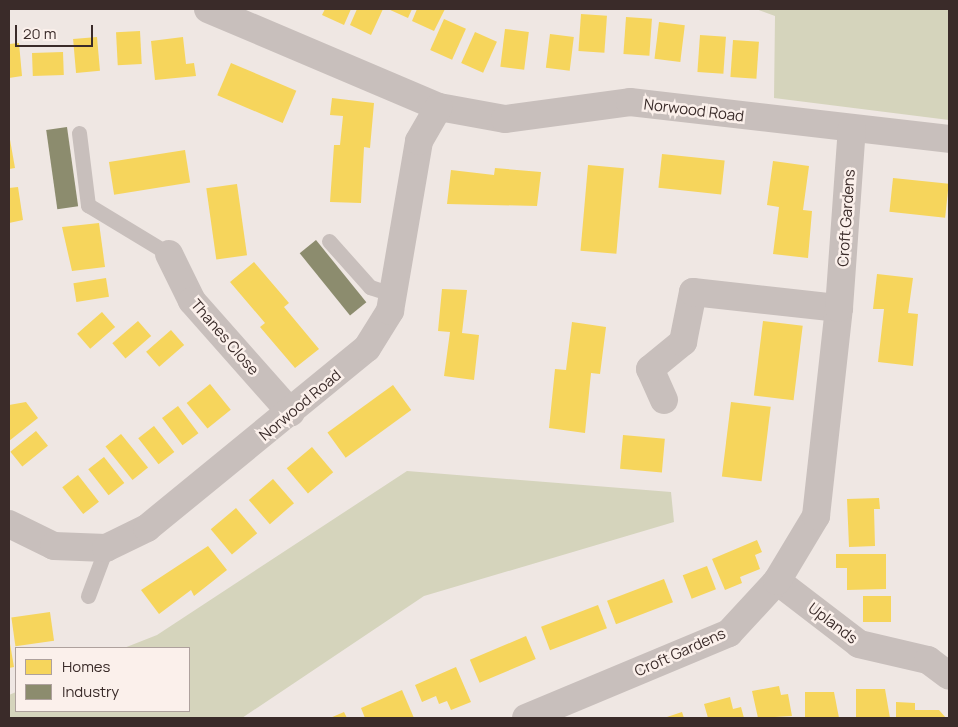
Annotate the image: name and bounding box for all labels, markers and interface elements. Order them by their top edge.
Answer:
scale bar [18,15,95,47]
text: 20 m [23,23,56,44]
street label: Norwood Road [643,95,745,125]
street label: Croft Gardens [834,169,858,267]
street label: Thanes Close [187,295,263,379]
street label: Norwood Road [256,366,344,444]
street label: Uplands [805,599,861,647]
street label: Croft Gardens [632,624,728,680]
legend [15,647,190,712]
text: Homes [62,656,110,677]
text: Industry [62,681,119,702]

